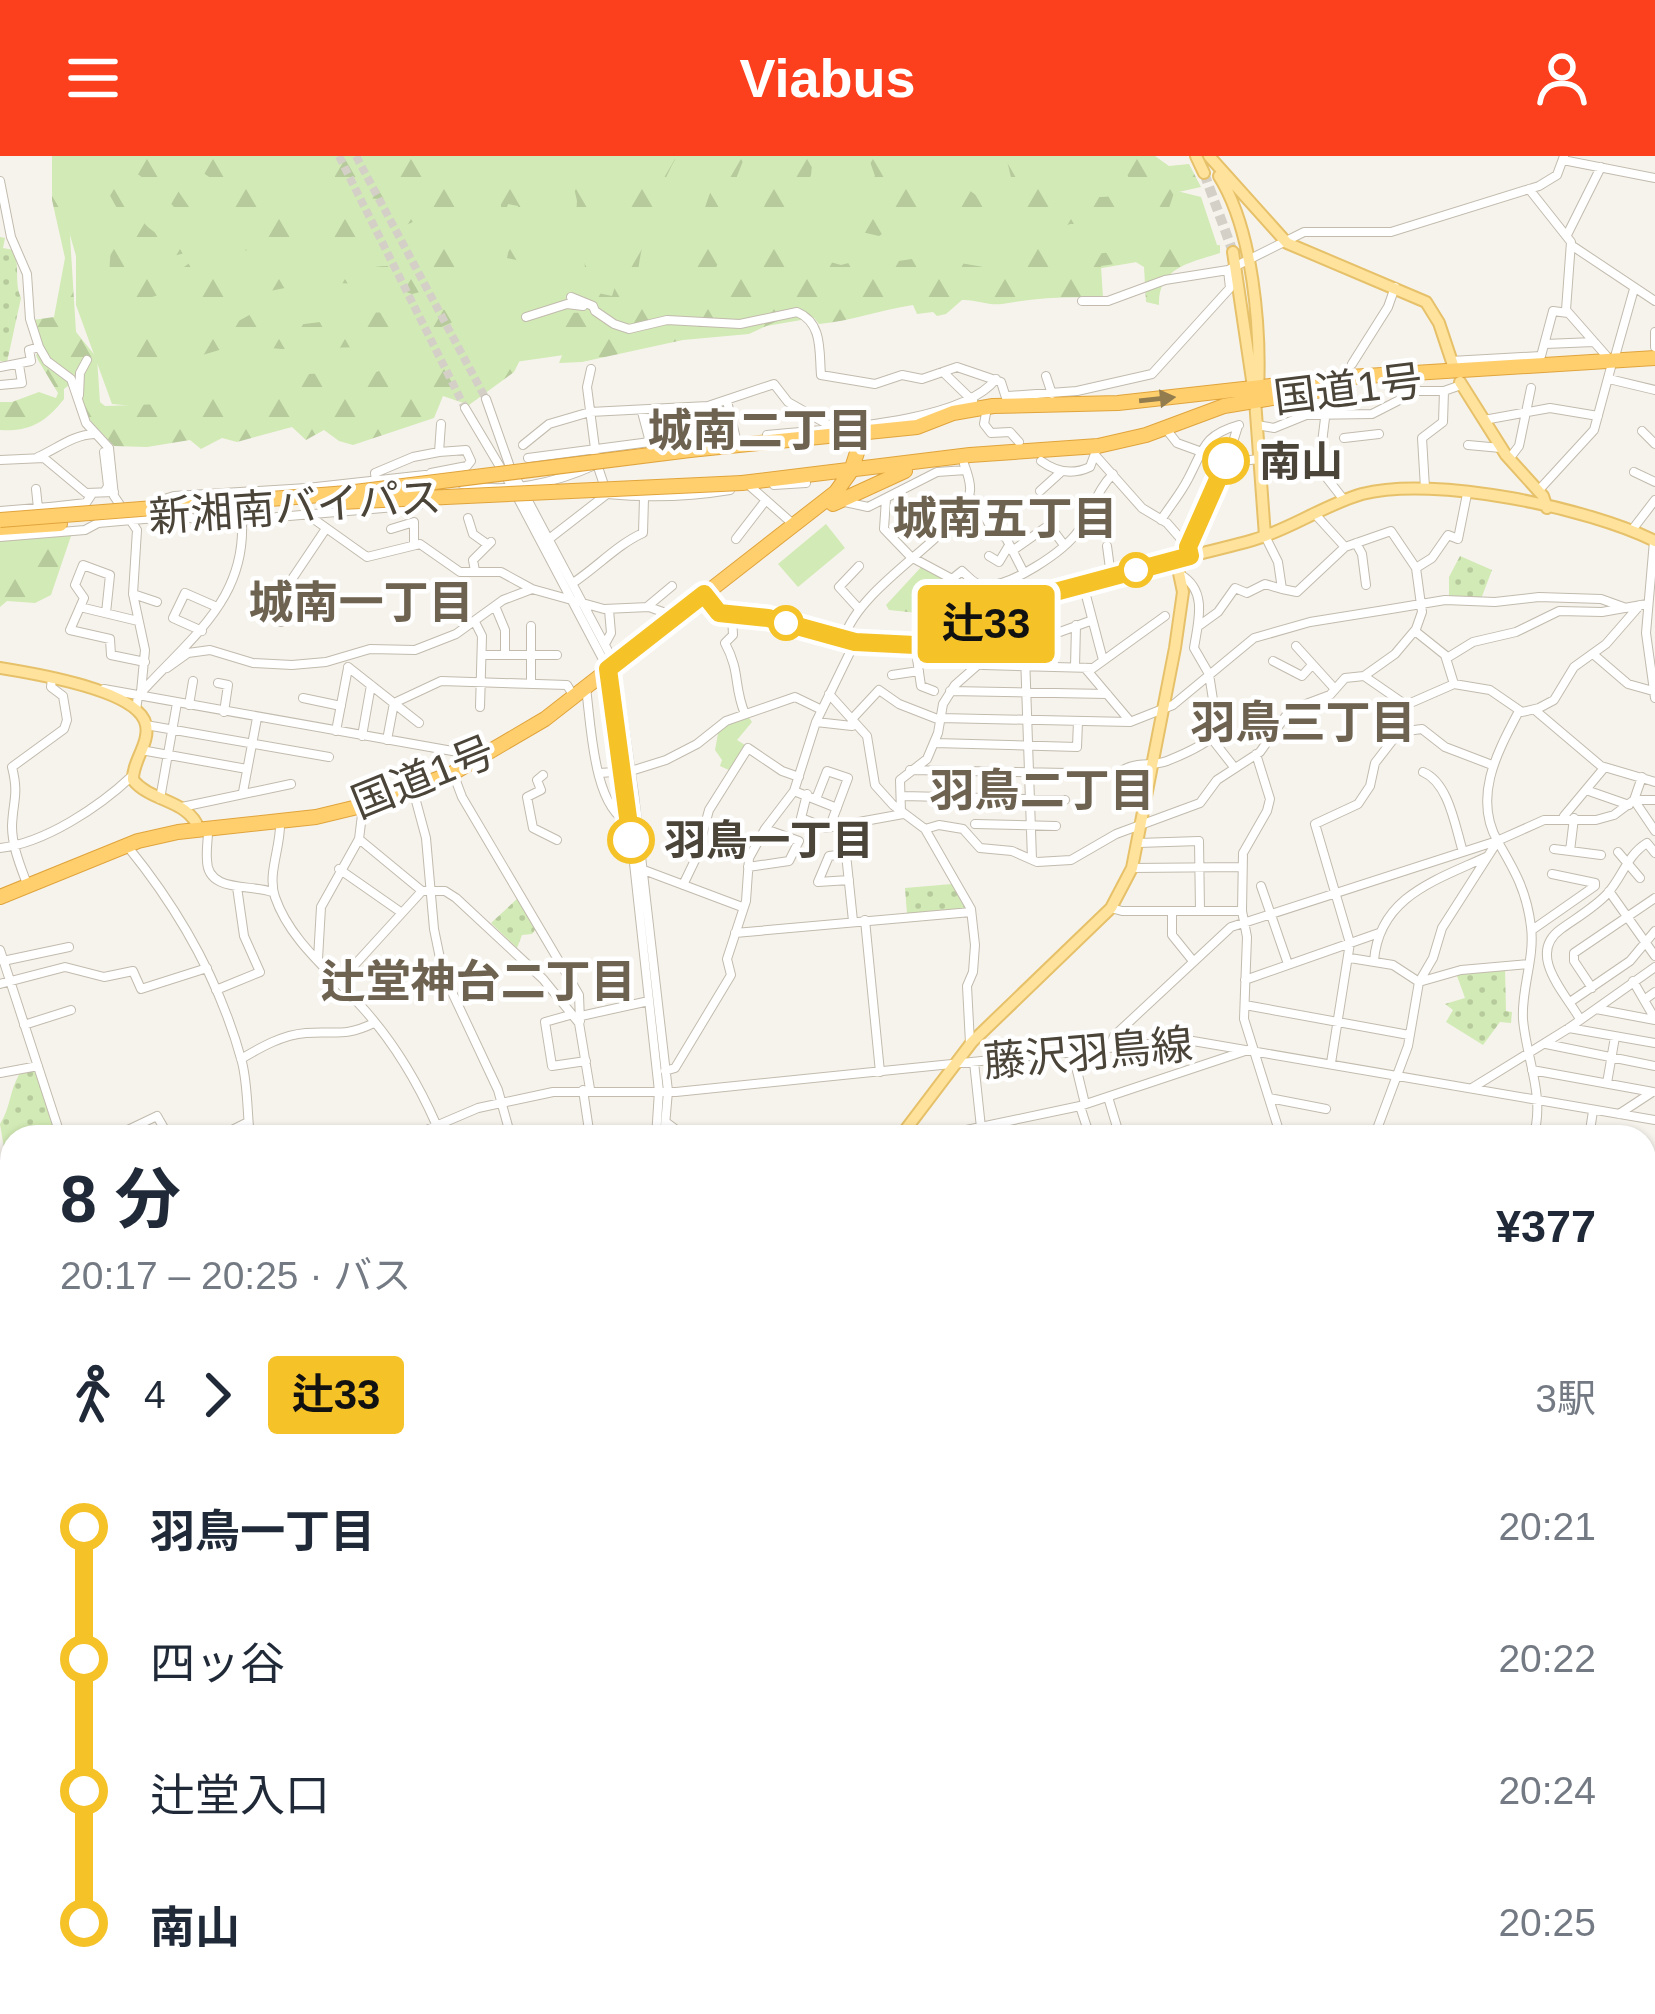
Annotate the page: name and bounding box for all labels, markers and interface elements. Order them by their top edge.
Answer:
icon: menu [60,45,126,111]
icon: person [1529,45,1595,111]
text: Viabus [739,48,916,108]
street label: 国道1号 [1271,357,1425,421]
one-way arrow [1139,390,1176,409]
district label: 城南二丁目 [647,405,873,456]
place label: 南山 [1259,438,1343,485]
marker: 南山 [1204,439,1248,483]
street label: 新湘南バイパス [147,473,443,541]
district label: 城南五丁目 [892,493,1118,544]
unlabelled marker [1120,554,1152,586]
district label: 城南一丁目 [248,577,474,628]
line badge: 辻33 [917,585,1055,663]
text: 辻33 [942,600,1030,647]
unlabelled marker [770,607,802,639]
district label: 羽鳥三丁目 [1190,697,1416,748]
street label: 国道1号 [345,727,501,827]
district label: 羽鳥二丁目 [929,765,1155,816]
place label: 羽鳥一丁目 [664,817,874,864]
marker: 羽鳥一丁目 [609,818,653,862]
district label: 辻堂神台二丁目 [320,956,636,1007]
street label: 藤沢羽鳥線 [981,1020,1195,1086]
text: 8 分 [60,1162,181,1236]
text: ¥377 [1496,1201,1596,1252]
text: 20:17 – 20:25 · バス [60,1254,411,1297]
icon: walk [60,1362,126,1428]
icon: forward [184,1362,250,1428]
text: 辻33 [292,1371,380,1418]
text: 4 [144,1373,166,1416]
text: 3駅 [1535,1377,1596,1420]
text: 20:21 [1498,1505,1596,1548]
text: 羽鳥一丁目 [150,1506,375,1557]
text: 20:22 [1498,1637,1596,1680]
text: 四ッ谷 [150,1638,285,1689]
text: 20:24 [1498,1769,1596,1812]
text: 辻堂入口 [150,1770,330,1821]
text: 20:25 [1498,1901,1596,1944]
text: 南山 [150,1902,240,1953]

